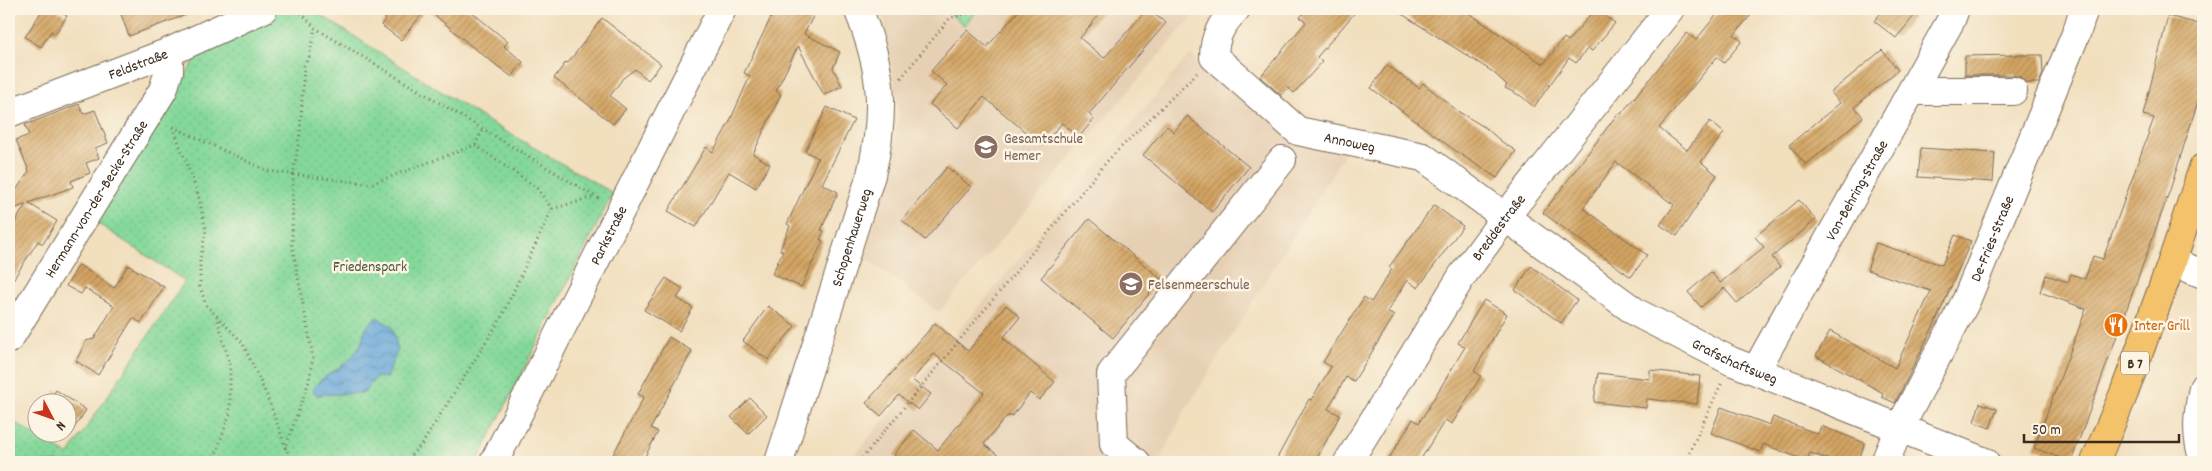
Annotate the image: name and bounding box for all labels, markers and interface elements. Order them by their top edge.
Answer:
street label: Feldstraße [106,44,172,87]
street label: Hermann-von-der-Becke-Straße [40,116,155,283]
street label: Annoweg [1322,128,1377,160]
place label: Gesamtschule Hemer [1004,129,1084,168]
school or university icon: Gesamtschule Hemer [973,134,999,160]
street label: Von-Behring-Straße [1821,136,1895,245]
street label: Schopenhauerweg [827,186,879,290]
street label: Breddestraße [1468,190,1532,266]
street label: De-Fries-Straße [1966,192,2021,286]
street label: Parkstraße [586,202,634,269]
park label: Friedenspark [333,257,407,279]
school or university icon: Felsenmeerschule [1118,271,1144,297]
place label: Felsenmeerschule [1148,275,1250,297]
restaurant icon: Inter Grill [2103,312,2129,338]
place label: Inter Grill [2134,316,2190,338]
street label: Grafschaftsweg [1687,334,1780,391]
road number: B 7 [2121,352,2149,374]
north arrow [28,394,78,444]
scale bar [2024,411,2180,443]
text: N [50,416,70,434]
text: 50 m [2032,420,2061,442]

